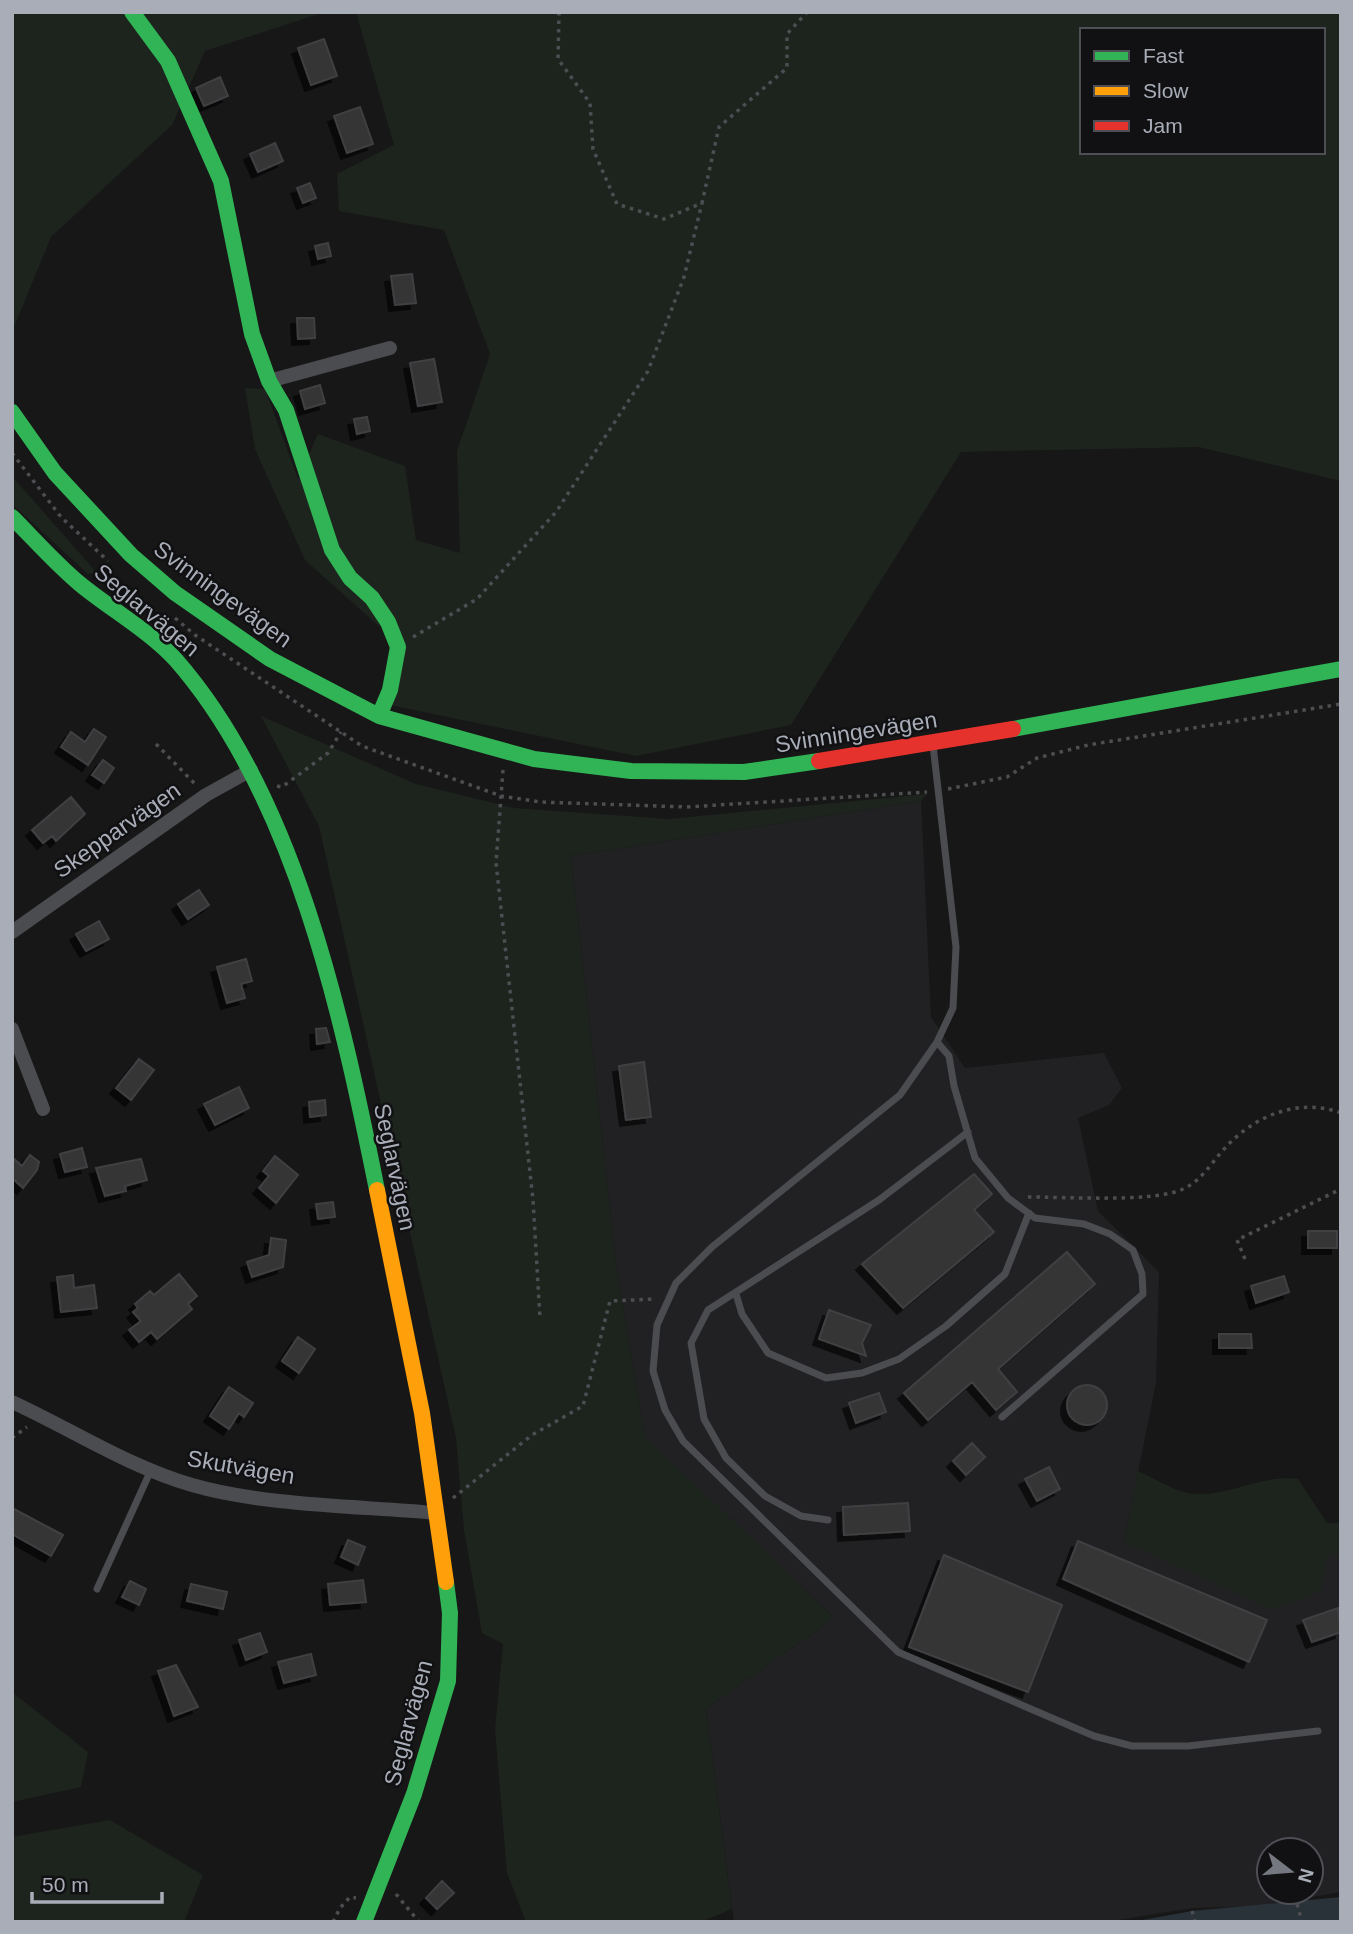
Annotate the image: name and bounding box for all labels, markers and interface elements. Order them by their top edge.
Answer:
legend [1080,28,1325,154]
text: Fast [1143,44,1184,67]
text: Slow [1143,79,1189,102]
text: Jam [1143,114,1183,137]
street label: Svinningevägen [149,535,297,653]
street label: Seglarvägen [89,559,205,661]
street label: Svinningevägen [773,706,939,758]
street label: Skepparvägen [49,777,185,883]
street label: Seglarvägen [369,1101,421,1233]
street label: Skutvägen [185,1445,297,1489]
street label: Seglarvägen [379,1657,437,1789]
north arrow [1255,1836,1325,1906]
scale bar [32,1860,161,1904]
text: N [1294,1866,1318,1885]
text: 50 m [42,1873,89,1896]

